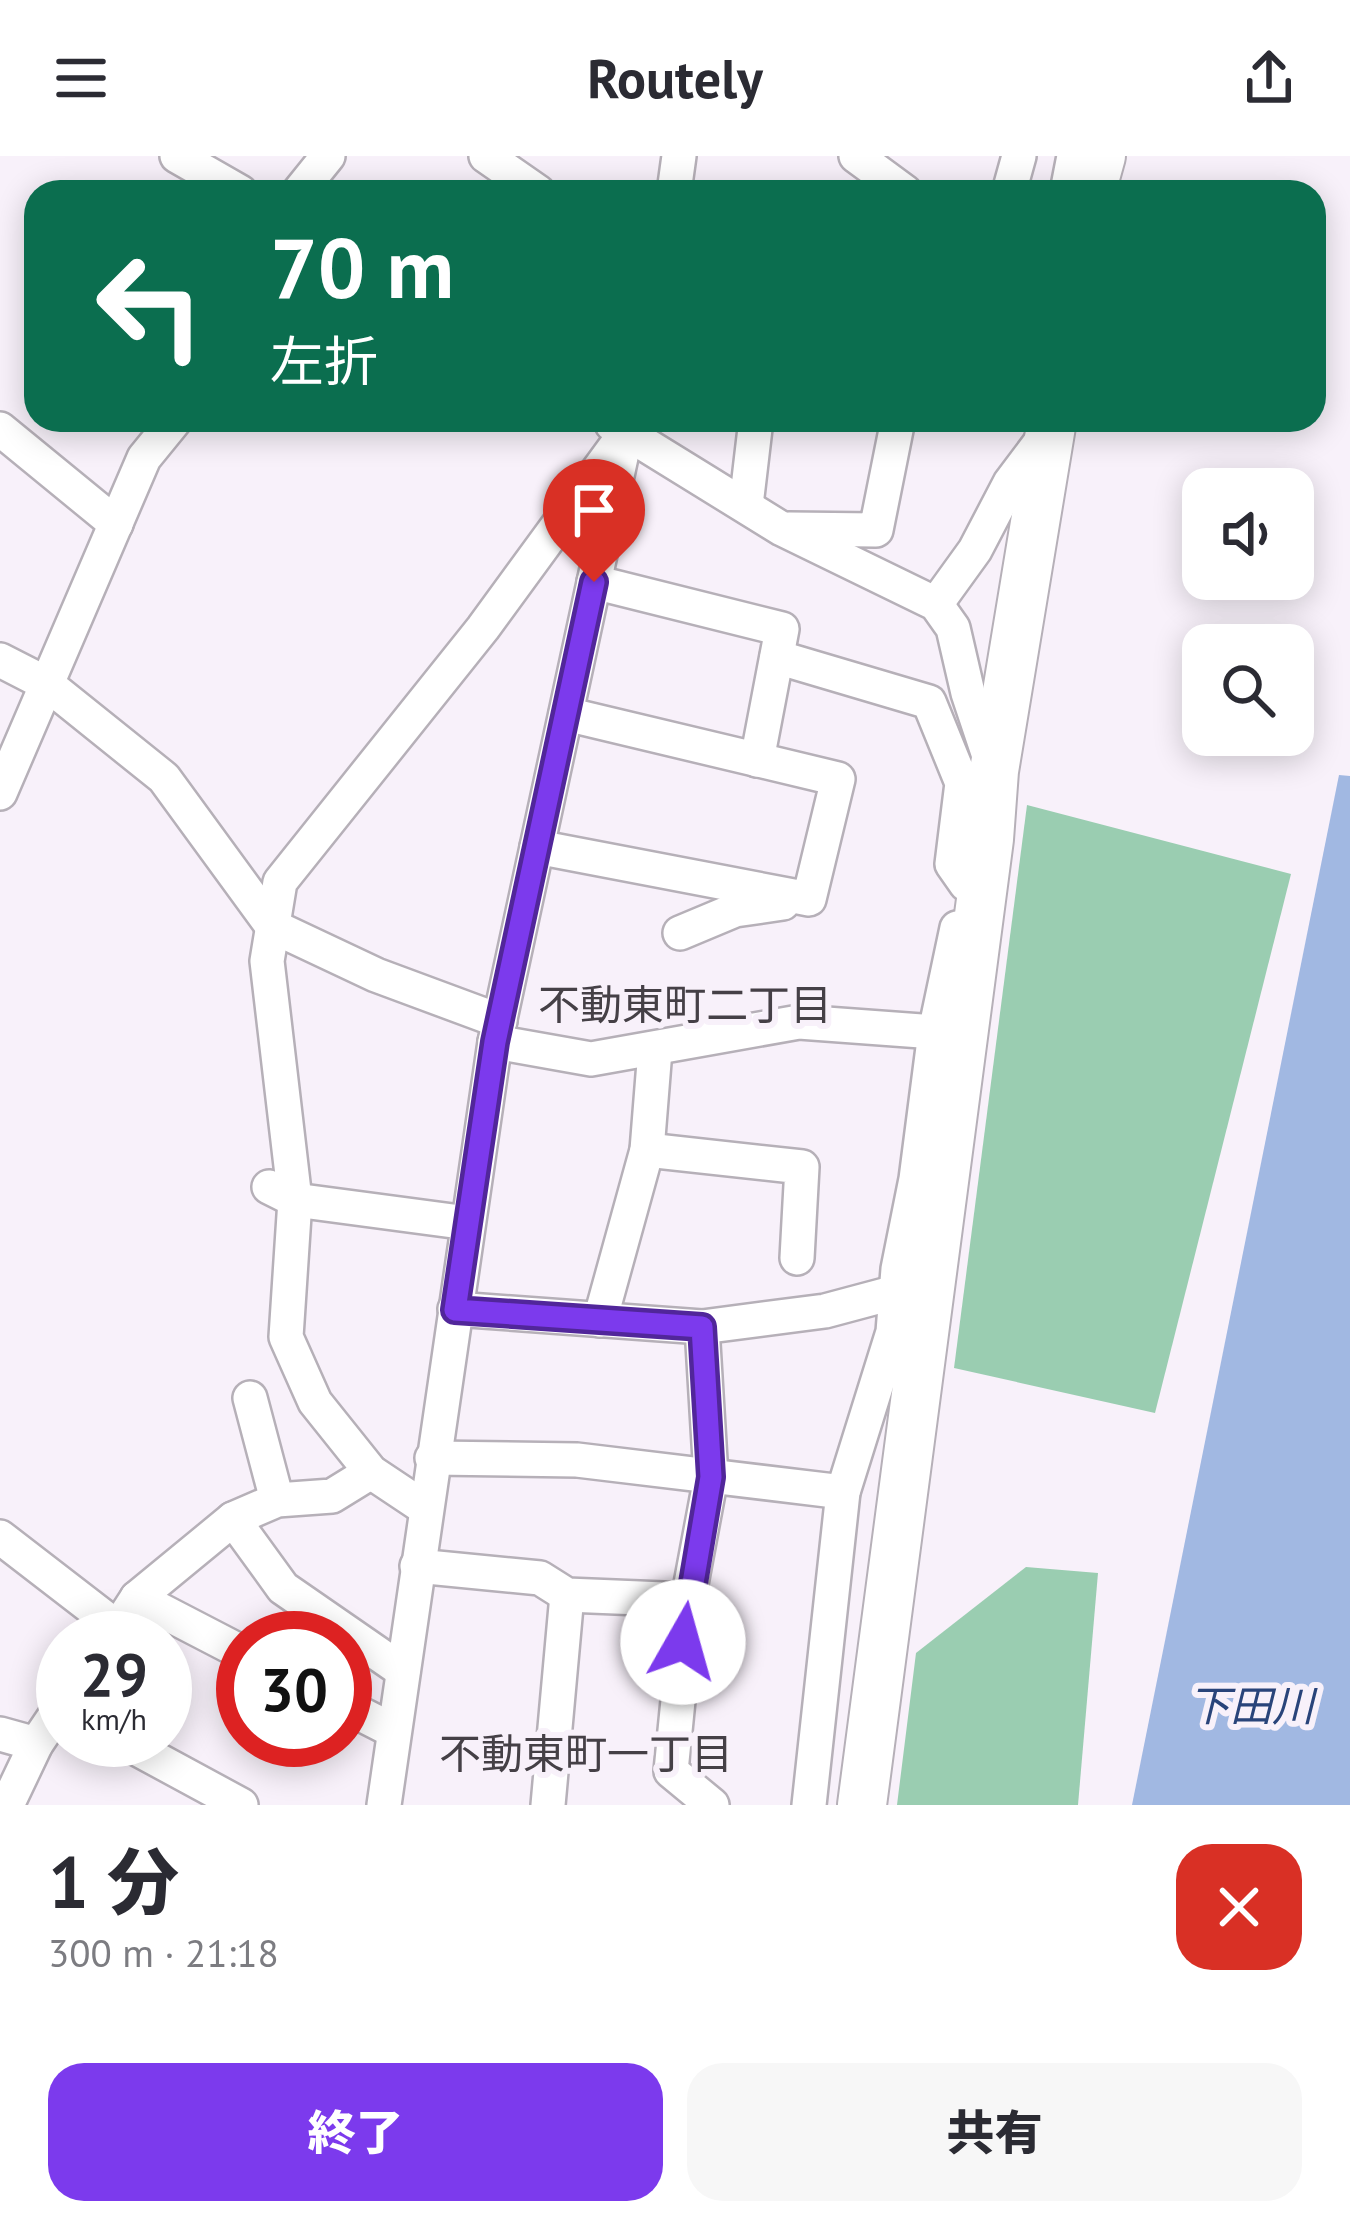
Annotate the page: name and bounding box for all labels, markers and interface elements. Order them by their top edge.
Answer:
text: Routely [587,43,763,113]
icon: menu [48,45,114,111]
icon: share [1236,45,1302,111]
text: 70 m [270,212,454,321]
icon: left [72,228,228,384]
text: 左折 [270,326,378,396]
pin [543,459,645,582]
map controls [1182,468,1314,756]
button: sound [1182,468,1314,600]
icon: arrive [561,477,627,543]
button: search [1182,624,1314,756]
district label: 不動東町二丁目 [538,977,832,1032]
position arrow [620,1579,746,1705]
speed limit sign: 30 [216,1611,372,1767]
text: 29 [80,1635,148,1713]
water label: 下田川 [1188,1678,1318,1733]
text: km/h [81,1699,147,1738]
district label: 不動東町一丁目 [439,1726,733,1781]
text: 1 分 [48,1835,179,1928]
button: close [1176,1844,1302,1970]
text: 300 m · 21:18 [48,1927,279,1978]
button: 終了 [48,2063,663,2201]
button: 共有 [687,2063,1302,2201]

